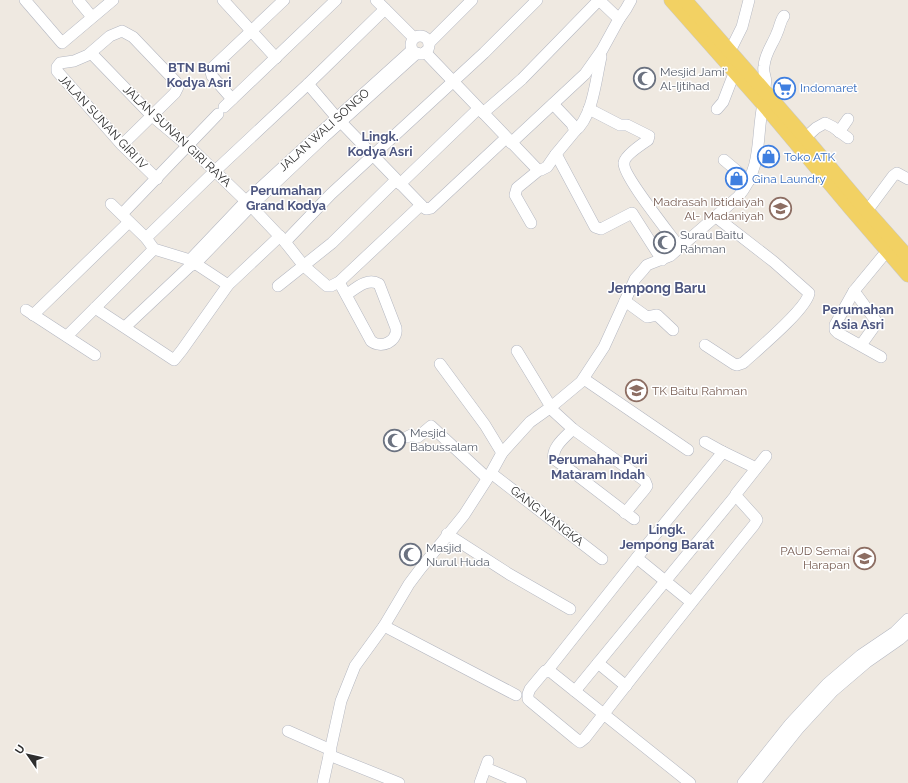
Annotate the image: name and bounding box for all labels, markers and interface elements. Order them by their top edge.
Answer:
district label: BTN Bumi Kodya Asri [166,60,232,90]
place label: Mesjid Jami' Al-Ijtihad [660,65,727,93]
mosque icon: Mesjid Jami' Al-Ijtihad [631,66,657,92]
street label: JALAN SUNAN GIRI IV [56,72,150,172]
supermarket icon: Indomaret [772,75,798,101]
place label: Indomaret [800,81,857,95]
street label: JALAN SUNAN GIRI RAYA [120,82,234,190]
street label: JALAN WALI SONGO [276,86,372,174]
district label: Lingk. Kodya Asri [347,129,413,159]
shop icon: Toko ATK [756,144,782,170]
place label: Toko ATK [784,150,836,164]
shop icon: Gina Laundry [723,166,749,192]
place label: Gina Laundry [752,172,826,186]
district label: Perumahan Grand Kodya [246,183,327,213]
place label: Madrasah Ibtidaiyah Al- Madaniyah [653,195,764,223]
school or university icon: Madrasah Ibtidaiyah Al- Madaniyah [767,196,793,222]
place label: Surau Baitu Rahman [680,228,744,256]
mosque icon: Surau Baitu Rahman [652,229,678,255]
district label: Jempong Baru [608,280,706,296]
district label: Perumahan Asia Asri [822,302,894,332]
school or university icon: TK Baitu Rahman [623,378,649,404]
place label: TK Baitu Rahman [652,384,747,398]
place label: Mesjid Babussalam [410,426,478,454]
mosque icon: Mesjid Babussalam [382,427,408,453]
district label: Perumahan Puri Mataram Indah [548,452,648,482]
street label: GANG NANGKA [508,483,586,549]
district label: Lingk. Jempong Barat [619,522,715,552]
place label: Masjid Nurul Huda [426,541,490,569]
mosque icon: Masjid Nurul Huda [397,542,423,568]
place label: PAUD Semai Harapan [780,544,850,572]
school or university icon: PAUD Semai Harapan [852,545,878,571]
north arrow [8,735,48,775]
text: U [12,743,28,757]

